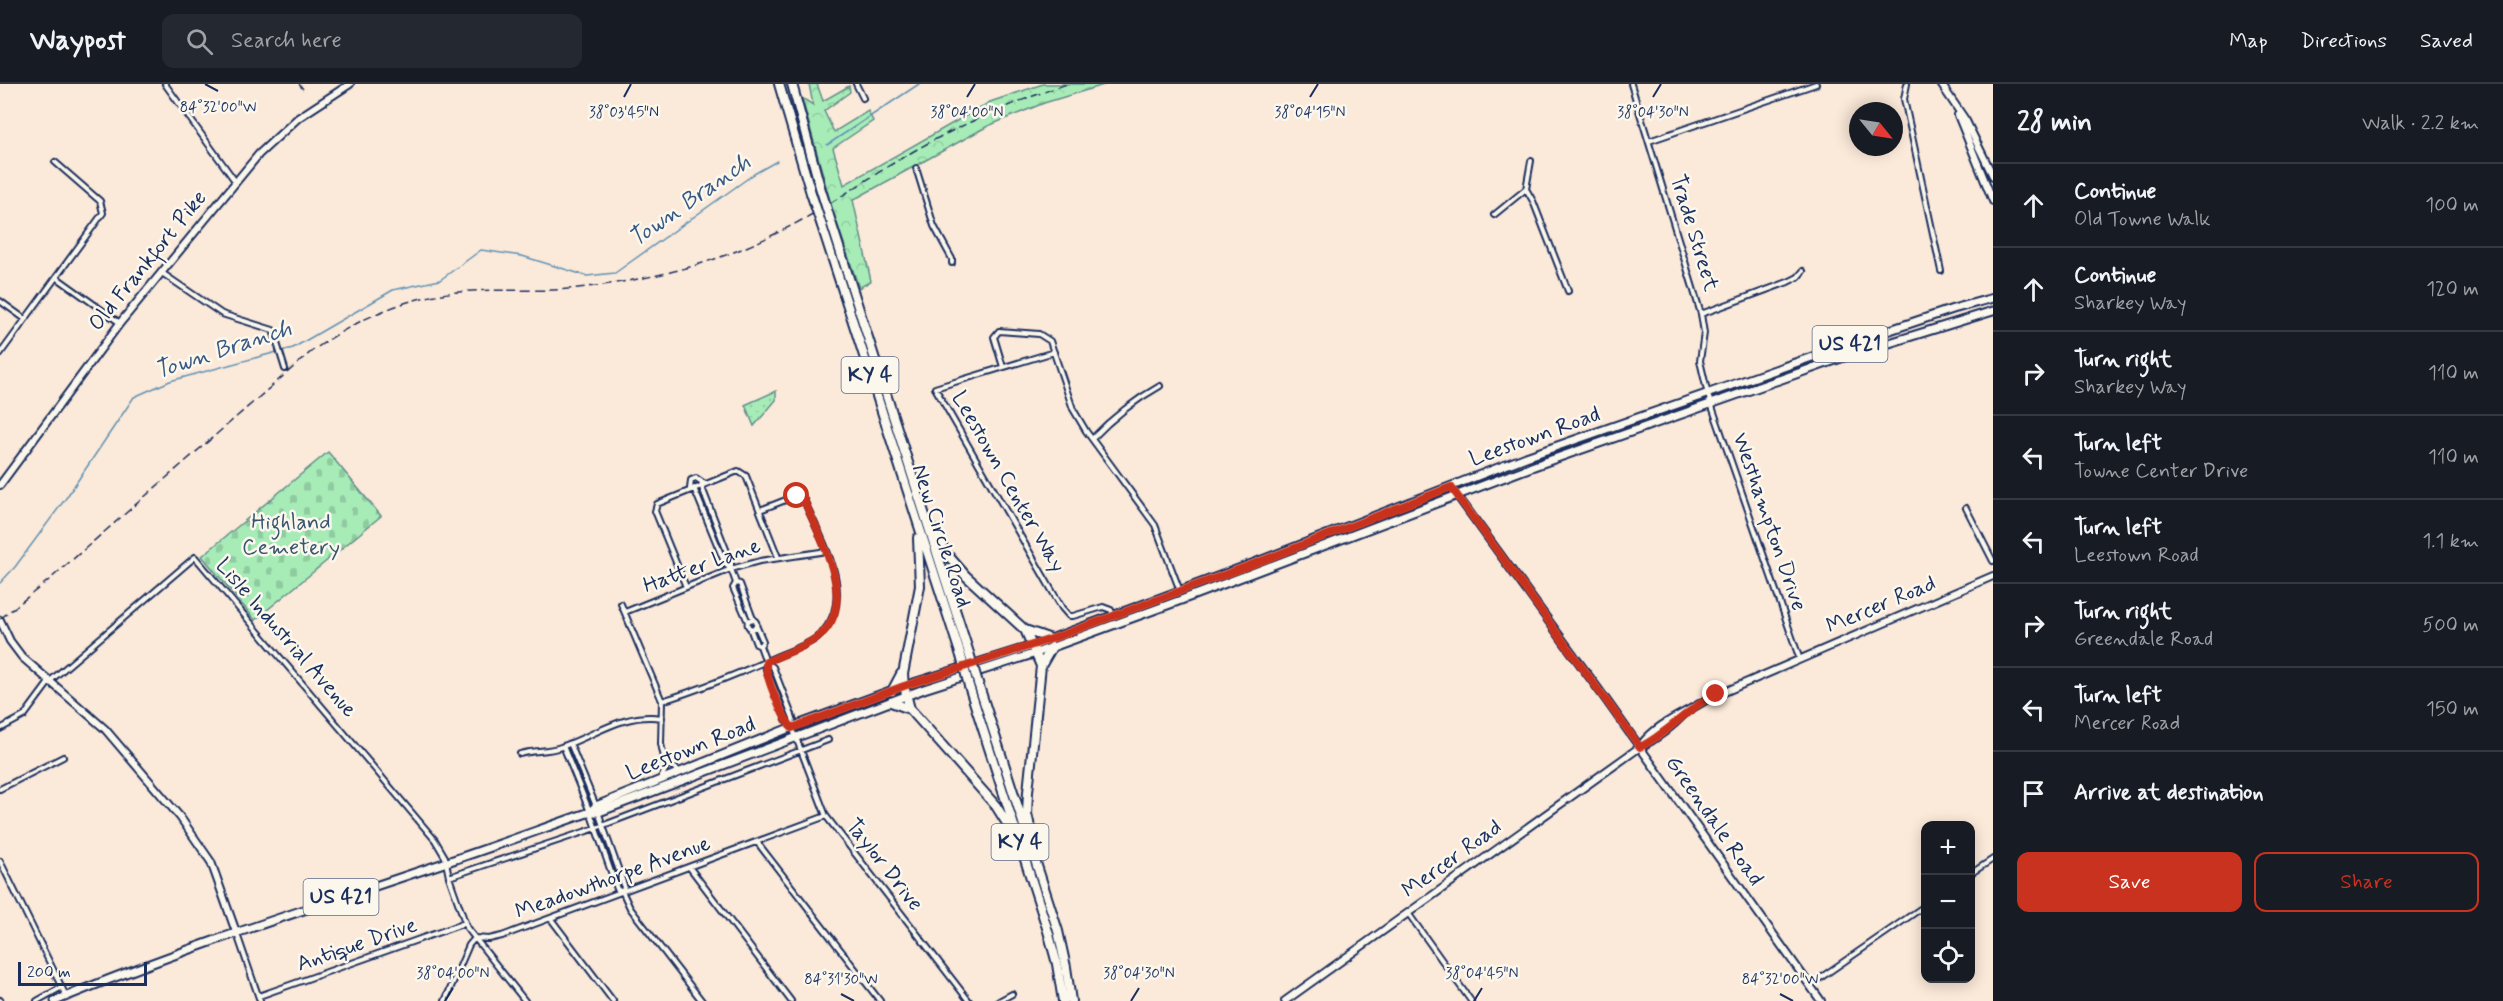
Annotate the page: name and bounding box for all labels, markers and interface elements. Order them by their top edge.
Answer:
search box [162,14,582,68]
text: Waypost [30,23,126,60]
icon: search [183,25,216,58]
text: Search here [231,27,342,55]
text: Map [2229,27,2268,55]
text: Directions [2301,27,2387,55]
text: Saved [2420,27,2473,55]
text: 84°32'00"W [180,98,256,118]
north arrow [1849,102,1903,156]
text: 38°03'45"N [589,103,659,123]
text: 38°04'00"N [930,103,1004,123]
text: 38°04'15"N [1275,103,1345,123]
text: 38°04'30"N [1617,103,1689,123]
text: 28 min [2017,106,2092,140]
text: Walk · 2.2 km [2362,110,2479,137]
water label: Town Branch [623,147,757,255]
street label: Trade Street [1663,171,1725,295]
text: Continue [2074,178,2156,206]
street label: Old Frankfort Pike [83,185,215,338]
icon: ahead [2017,189,2050,222]
text: 100 m [2425,192,2479,219]
text: Old Towne Walk [2074,206,2211,233]
text: Continue [2074,262,2156,290]
icon: ahead [2017,273,2050,306]
text: 120 m [2426,276,2479,303]
text: Sharkey Way [2074,290,2186,317]
water label: Town Branch [150,313,296,387]
road number: US 421 [1812,326,1888,362]
text: Turn right [2074,346,2172,374]
road number: KY 4 [842,357,898,393]
icon: right [2017,357,2050,390]
text: 110 m [2428,360,2479,387]
text: Sharkey Way [2074,374,2186,401]
street label: Leestown Center Way [945,386,1071,578]
street label: Leestown Road [1466,400,1604,474]
street label: Westhampton Drive [1725,429,1813,615]
text: Turn left [2074,430,2162,458]
icon: left [2017,441,2050,474]
text: 110 m [2428,444,2479,471]
text: Towne Center Drive [2074,458,2248,485]
street label: New Circle Road [905,461,977,611]
route start [783,482,809,508]
park label: Highland Cemetery [242,509,340,562]
text: Turn left [2074,514,2162,542]
icon: left [2017,525,2050,558]
text: 1.1 km [2422,528,2479,555]
street label: Hatter Lane [639,532,765,600]
text: Leestown Road [2074,542,2199,569]
street label: Lisle Industrial Avenue [209,552,363,724]
street label: Mercer Road [1822,569,1940,641]
text: Turn right [2074,598,2172,626]
icon: right [2017,609,2050,642]
text: 500 m [2422,612,2479,639]
text: Greendale Road [2074,626,2213,653]
route end [1702,680,1728,706]
text: Turn left [2074,682,2162,710]
icon: left [2017,693,2050,726]
text: 150 m [2426,696,2479,723]
street label: Leestown Road [622,710,760,788]
text: Mercer Road [2074,710,2180,737]
street label: Greendale Road [1659,750,1769,892]
icon: arrive [2017,777,2050,810]
text: Arrive at destination [2074,779,2264,807]
street label: Taylor Drive [839,813,929,917]
street label: Mercer Road [1397,813,1507,905]
map controls [1921,821,1975,983]
button: + [1921,821,1975,875]
road number: KY 4 [992,824,1048,860]
street label: Meadowthorpe Avenue [512,830,714,926]
button: Save [2017,852,2242,912]
button: Share [2254,852,2479,912]
button: − [1921,875,1975,929]
road number: US 421 [304,879,378,915]
street label: Antique Drive [293,911,421,979]
button: locate [1921,929,1975,983]
scale bar [18,959,147,986]
text: 200 m [27,962,71,983]
text: 38°04'00"N [416,964,490,984]
text: 38°04'30"N [1103,964,1175,984]
text: 38°04'45"N [1446,964,1518,984]
text: 84°31'30"W [804,970,878,990]
text: 84°32'00"W [1742,970,1818,990]

